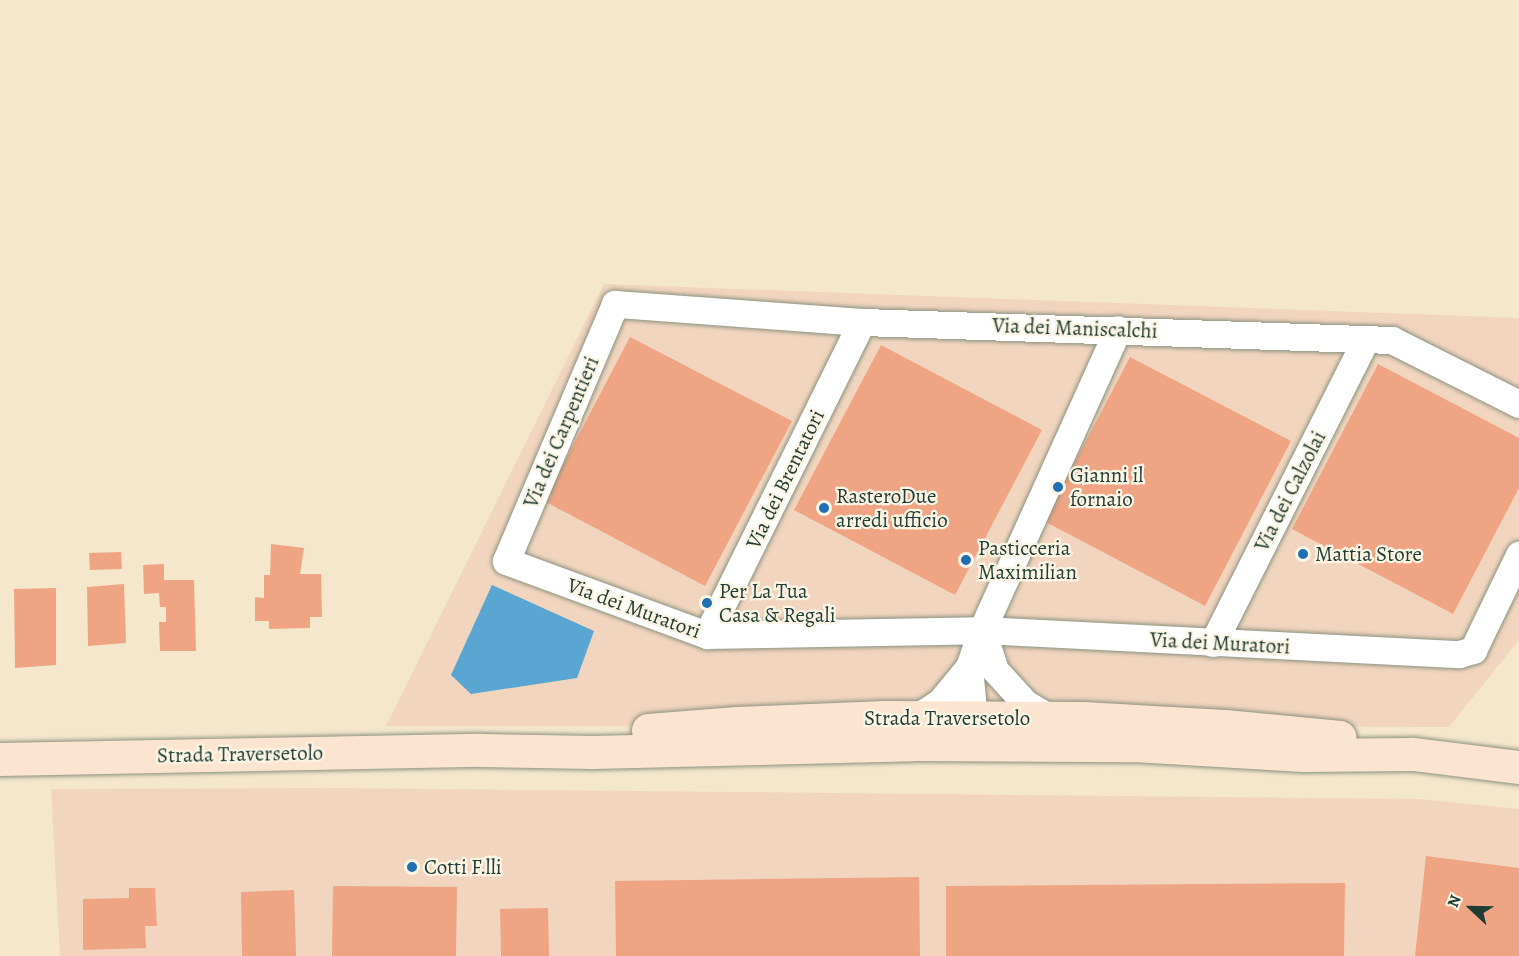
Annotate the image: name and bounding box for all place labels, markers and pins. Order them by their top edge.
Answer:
place label: Gianni il fornaio [1070,462,1143,512]
marker: Gianni il fornaio [1051,480,1065,494]
place label: RasteroDue arredi ufficio [836,483,948,533]
marker: RasteroDue arredi ufficio [817,501,831,515]
place label: Pasticceria Maximilian [978,535,1077,585]
place label: Mattia Store [1315,541,1422,567]
marker: Mattia Store [1296,547,1310,561]
marker: Pasticceria Maximilian [959,553,973,567]
place label: Per La Tua Casa & Regali [719,578,836,628]
marker: Per La Tua Casa & Regali [700,596,714,610]
place label: Cotti F.lli [424,854,502,880]
marker: Cotti F.lli [405,860,419,874]

